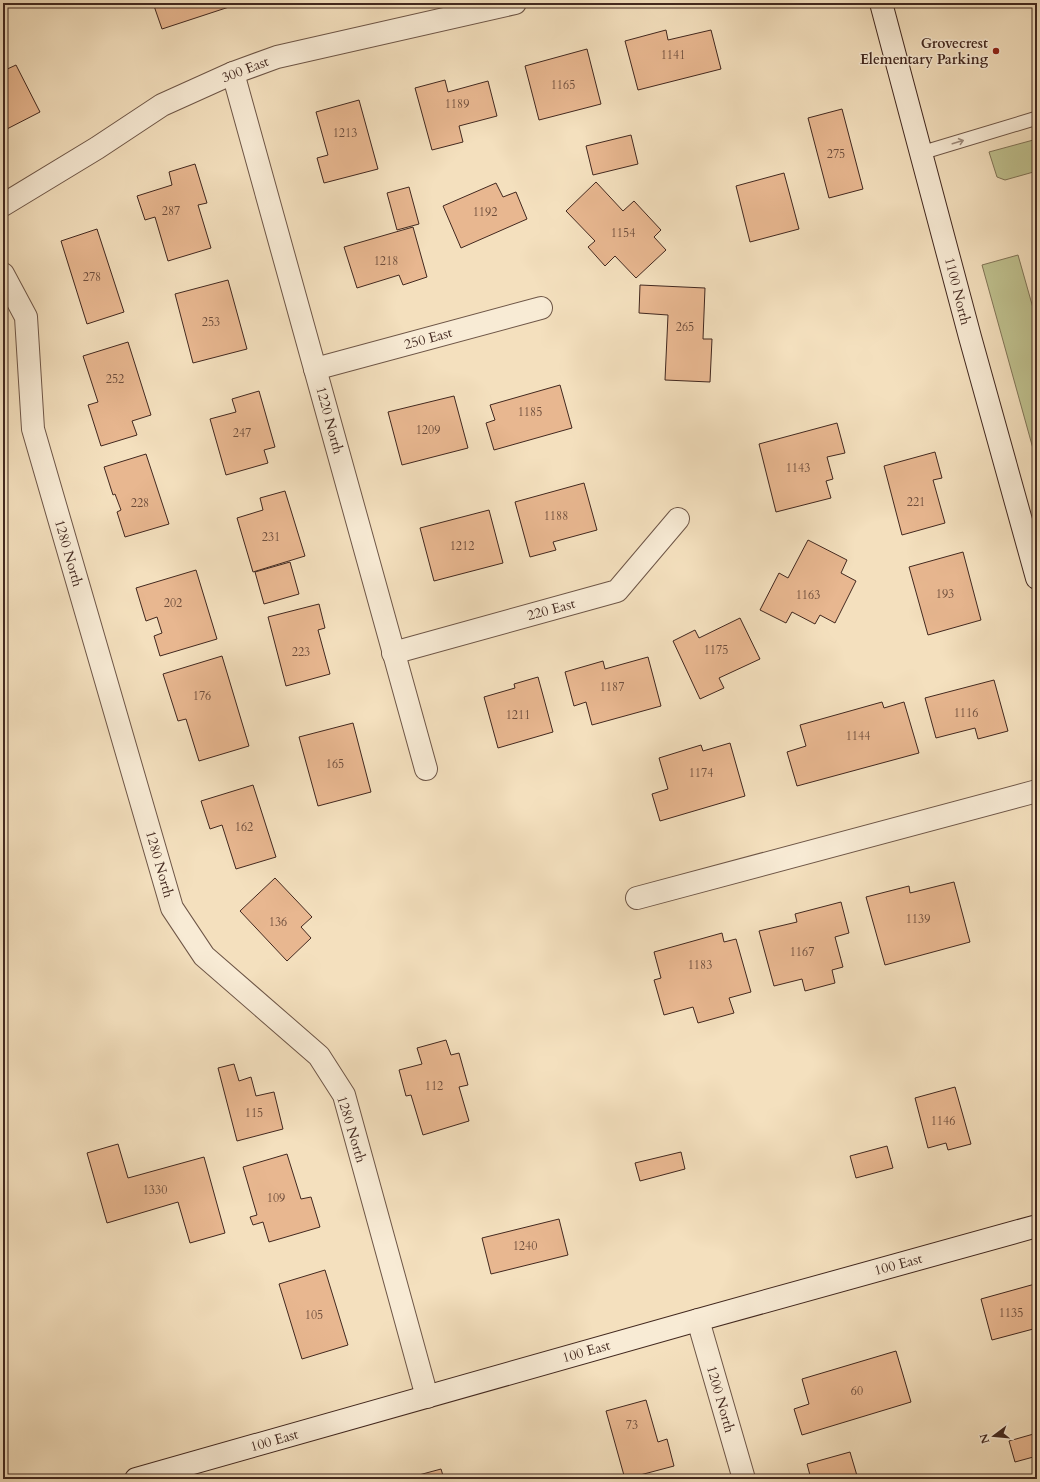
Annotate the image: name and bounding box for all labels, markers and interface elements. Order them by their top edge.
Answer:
place label: Grovecrest Elementary Parking [860,34,989,69]
marker: Grovecrest Elementary Parking [991,46,1001,56]
house number: 1141 [661,47,685,63]
street label: 300 East [219,52,272,87]
house number: 1165 [551,77,575,93]
house number: 1189 [445,96,469,112]
house number: 1213 [333,125,357,141]
one-way arrow [952,138,965,145]
house number: 275 [827,146,845,162]
house number: 287 [162,203,180,219]
house number: 1192 [473,204,497,220]
house number: 1154 [611,225,635,241]
house number: 1218 [374,253,398,269]
street label: 1100 North [940,255,975,327]
house number: 278 [83,269,101,285]
house number: 253 [202,314,220,330]
house number: 265 [676,319,694,335]
street label: 250 East [402,323,455,354]
house number: 252 [106,371,124,387]
street label: 1220 North [311,384,348,456]
house number: 1185 [518,404,542,420]
house number: 1209 [416,422,440,438]
house number: 247 [233,425,251,441]
house number: 1143 [786,460,810,476]
house number: 221 [907,494,925,510]
house number: 228 [131,495,149,511]
house number: 1188 [544,508,568,524]
street label: 1280 North [50,517,87,589]
house number: 231 [262,529,280,545]
house number: 1212 [450,538,474,554]
house number: 193 [936,586,954,602]
house number: 1163 [796,587,820,603]
street label: 220 East [525,594,578,625]
house number: 202 [164,595,182,611]
house number: 1175 [704,642,728,658]
house number: 223 [292,644,310,660]
house number: 1187 [600,679,624,695]
house number: 176 [193,688,211,704]
house number: 1116 [954,705,978,721]
house number: 1211 [506,707,530,723]
house number: 1144 [846,728,870,744]
house number: 165 [326,756,344,772]
house number: 1174 [689,765,713,781]
house number: 162 [235,819,253,835]
street label: 1280 North [141,828,178,900]
house number: 1139 [906,911,930,927]
house number: 136 [269,914,287,930]
house number: 1167 [790,944,814,960]
house number: 1183 [688,957,712,973]
house number: 112 [425,1078,443,1094]
street label: 1280 North [332,1093,371,1165]
house number: 115 [245,1105,263,1121]
house number: 1146 [931,1113,955,1129]
house number: 1330 [143,1182,167,1198]
house number: 109 [267,1190,285,1206]
house number: 1240 [513,1238,537,1254]
street label: 100 East [872,1249,925,1280]
house number: 1135 [999,1305,1023,1321]
house number: 105 [305,1307,323,1323]
street label: 100 East [560,1335,613,1367]
street label: 1200 North [702,1363,739,1435]
house number: 60 [851,1383,863,1399]
north arrow [974,1416,1014,1456]
house number: 73 [626,1417,638,1433]
street label: 100 East [248,1424,301,1456]
text: N [976,1432,993,1445]

